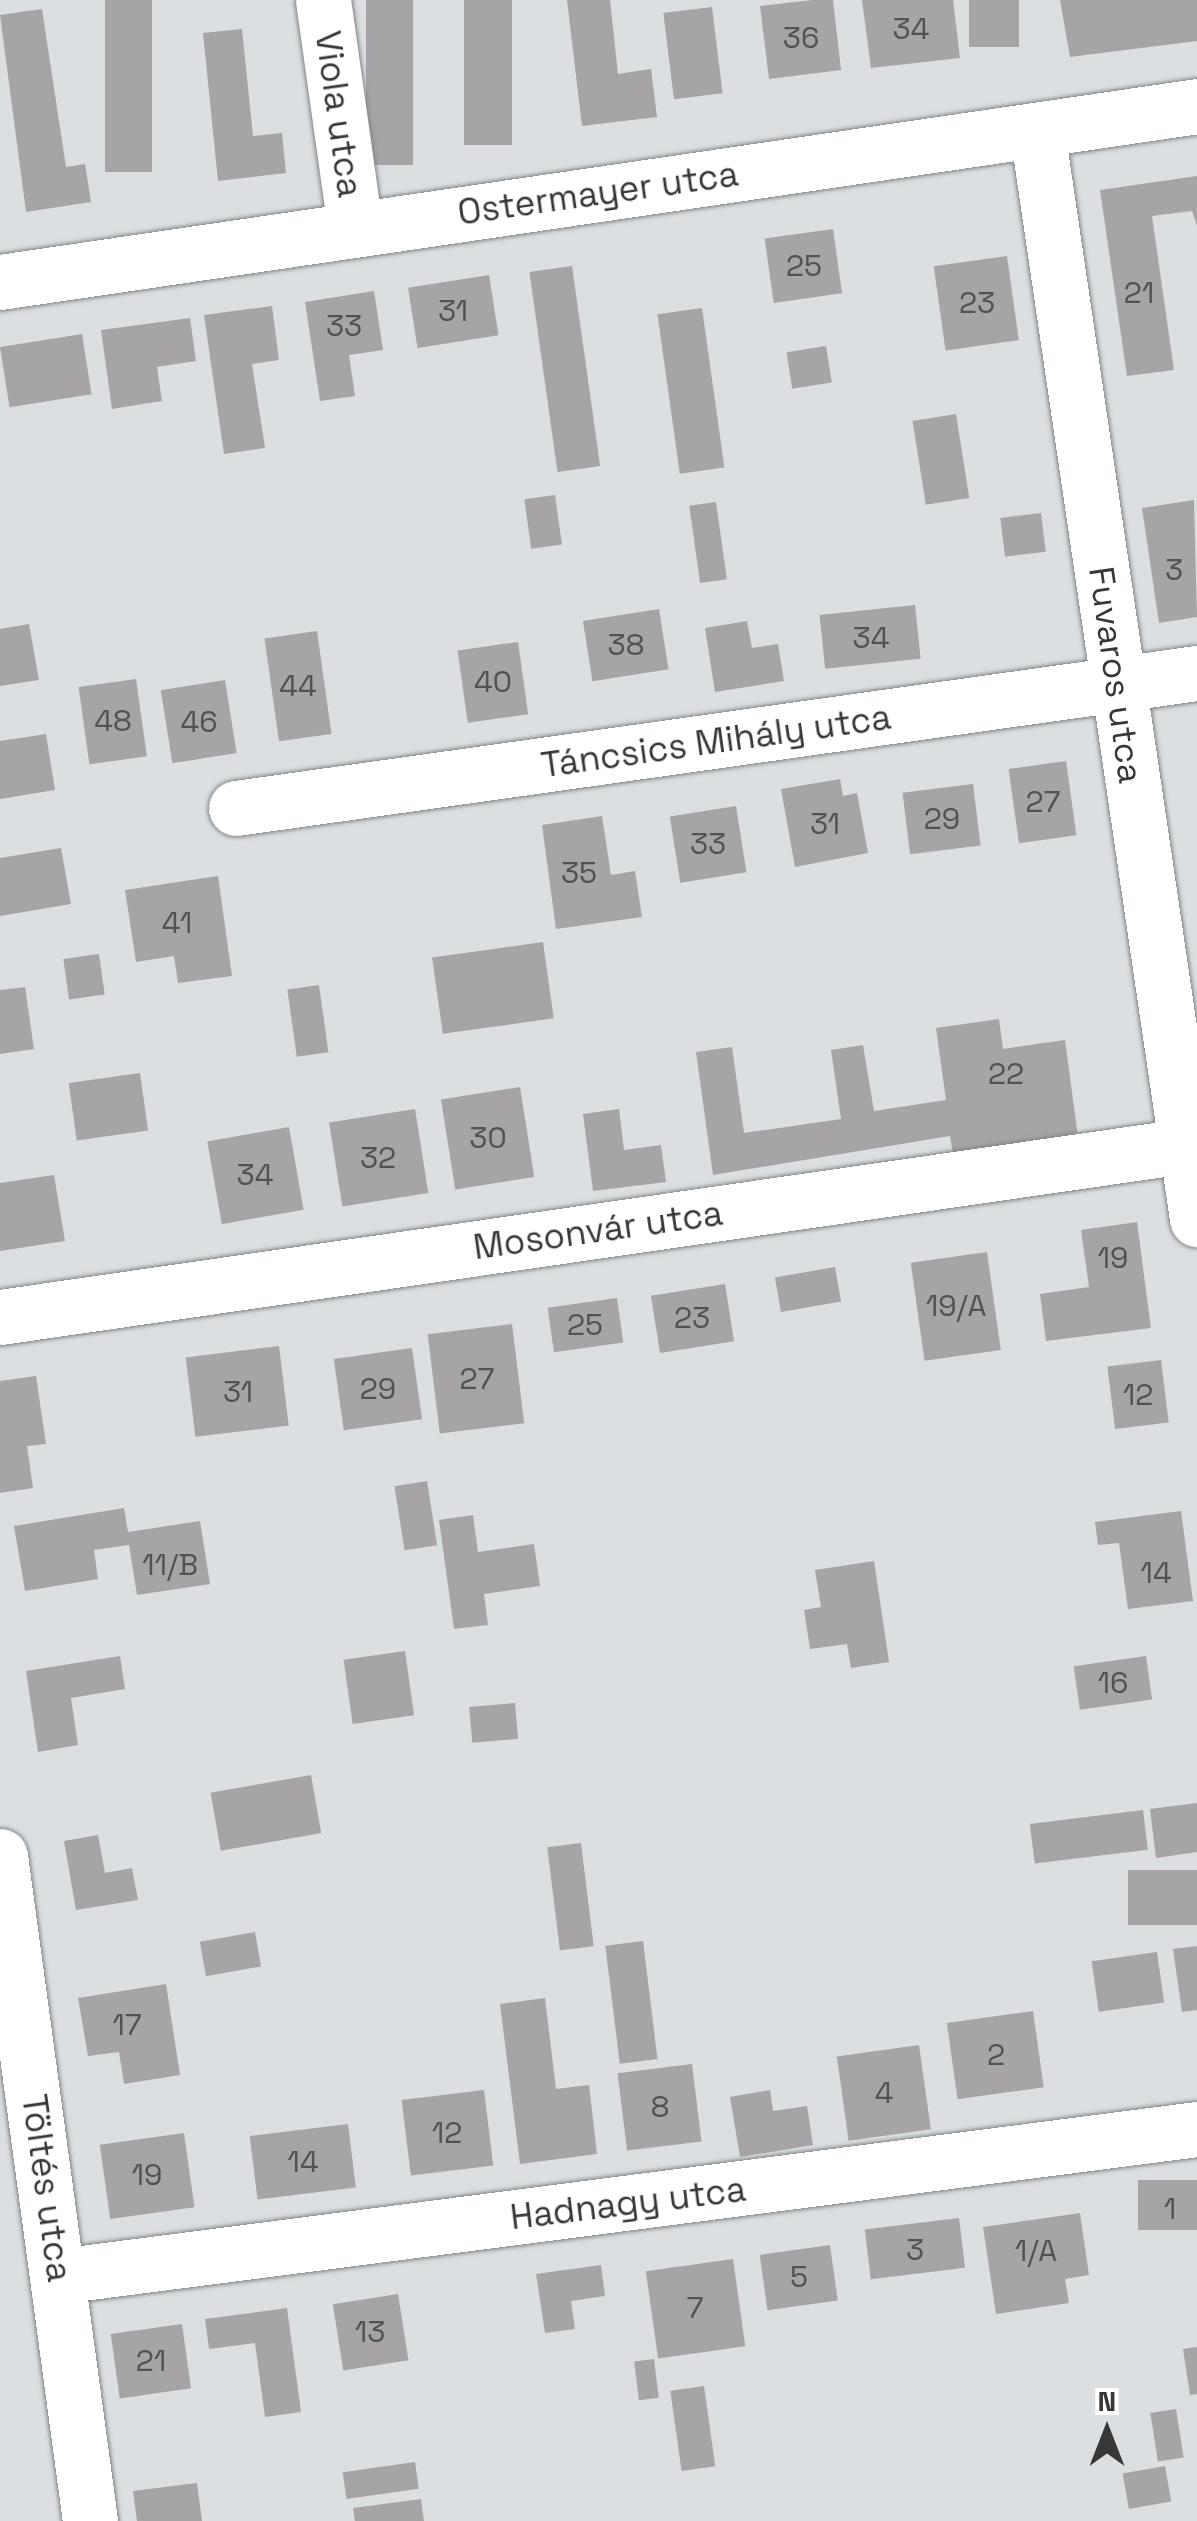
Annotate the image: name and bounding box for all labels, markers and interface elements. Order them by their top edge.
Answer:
house number: 34 [893,11,929,47]
house number: 36 [783,20,819,56]
street label: Viola utca [307,28,371,200]
street label: Ostermayer utca [455,153,741,233]
house number: 25 [786,248,822,284]
house number: 21 [1124,275,1154,311]
house number: 23 [959,285,995,321]
house number: 31 [438,293,468,329]
house number: 33 [326,308,362,344]
house number: 3 [1165,552,1183,588]
street label: Fuvaros utca [1080,564,1152,786]
house number: 34 [853,620,889,656]
house number: 38 [608,627,644,663]
house number: 40 [474,664,512,700]
house number: 44 [279,668,317,704]
street label: Táncsics Mihály utca [538,696,894,786]
house number: 48 [94,703,132,739]
house number: 46 [180,704,218,740]
house number: 27 [1026,784,1060,820]
house number: 29 [924,801,960,837]
house number: 31 [810,806,840,842]
house number: 33 [690,826,726,862]
house number: 35 [561,855,597,891]
house number: 41 [162,905,192,941]
house number: 22 [988,1056,1024,1092]
house number: 30 [469,1120,507,1156]
house number: 32 [360,1140,396,1176]
house number: 34 [237,1157,273,1193]
street label: Mosonvár utca [471,1192,725,1268]
house number: 19 [1098,1240,1128,1276]
house number: 19/A [926,1288,986,1324]
house number: 23 [674,1300,710,1336]
house number: 25 [567,1307,603,1343]
house number: 27 [460,1361,494,1397]
house number: 29 [360,1371,396,1407]
house number: 31 [223,1374,253,1410]
house number: 12 [1123,1377,1153,1413]
house number: 11/B [142,1547,198,1583]
house number: 14 [1140,1555,1172,1591]
house number: 16 [1098,1665,1128,1701]
house number: 17 [112,2007,142,2043]
house number: 2 [987,2037,1005,2073]
house number: 4 [875,2075,893,2111]
house number: 8 [651,2089,669,2125]
street label: Töltés utca [13,2092,81,2284]
house number: 12 [432,2115,462,2151]
house number: 14 [287,2144,319,2180]
house number: 19 [132,2157,162,2193]
street label: Hadnagy utca [508,2168,748,2238]
house number: 1 [1164,2191,1176,2227]
house number: 3 [906,2232,924,2268]
house number: 1/A [1015,2233,1057,2269]
house number: 5 [790,2259,808,2295]
house number: 7 [687,2290,703,2326]
house number: 13 [355,2314,385,2350]
house number: 21 [136,2343,166,2379]
north arrow [1057,2381,1157,2481]
text: N [1098,2383,1116,2419]

